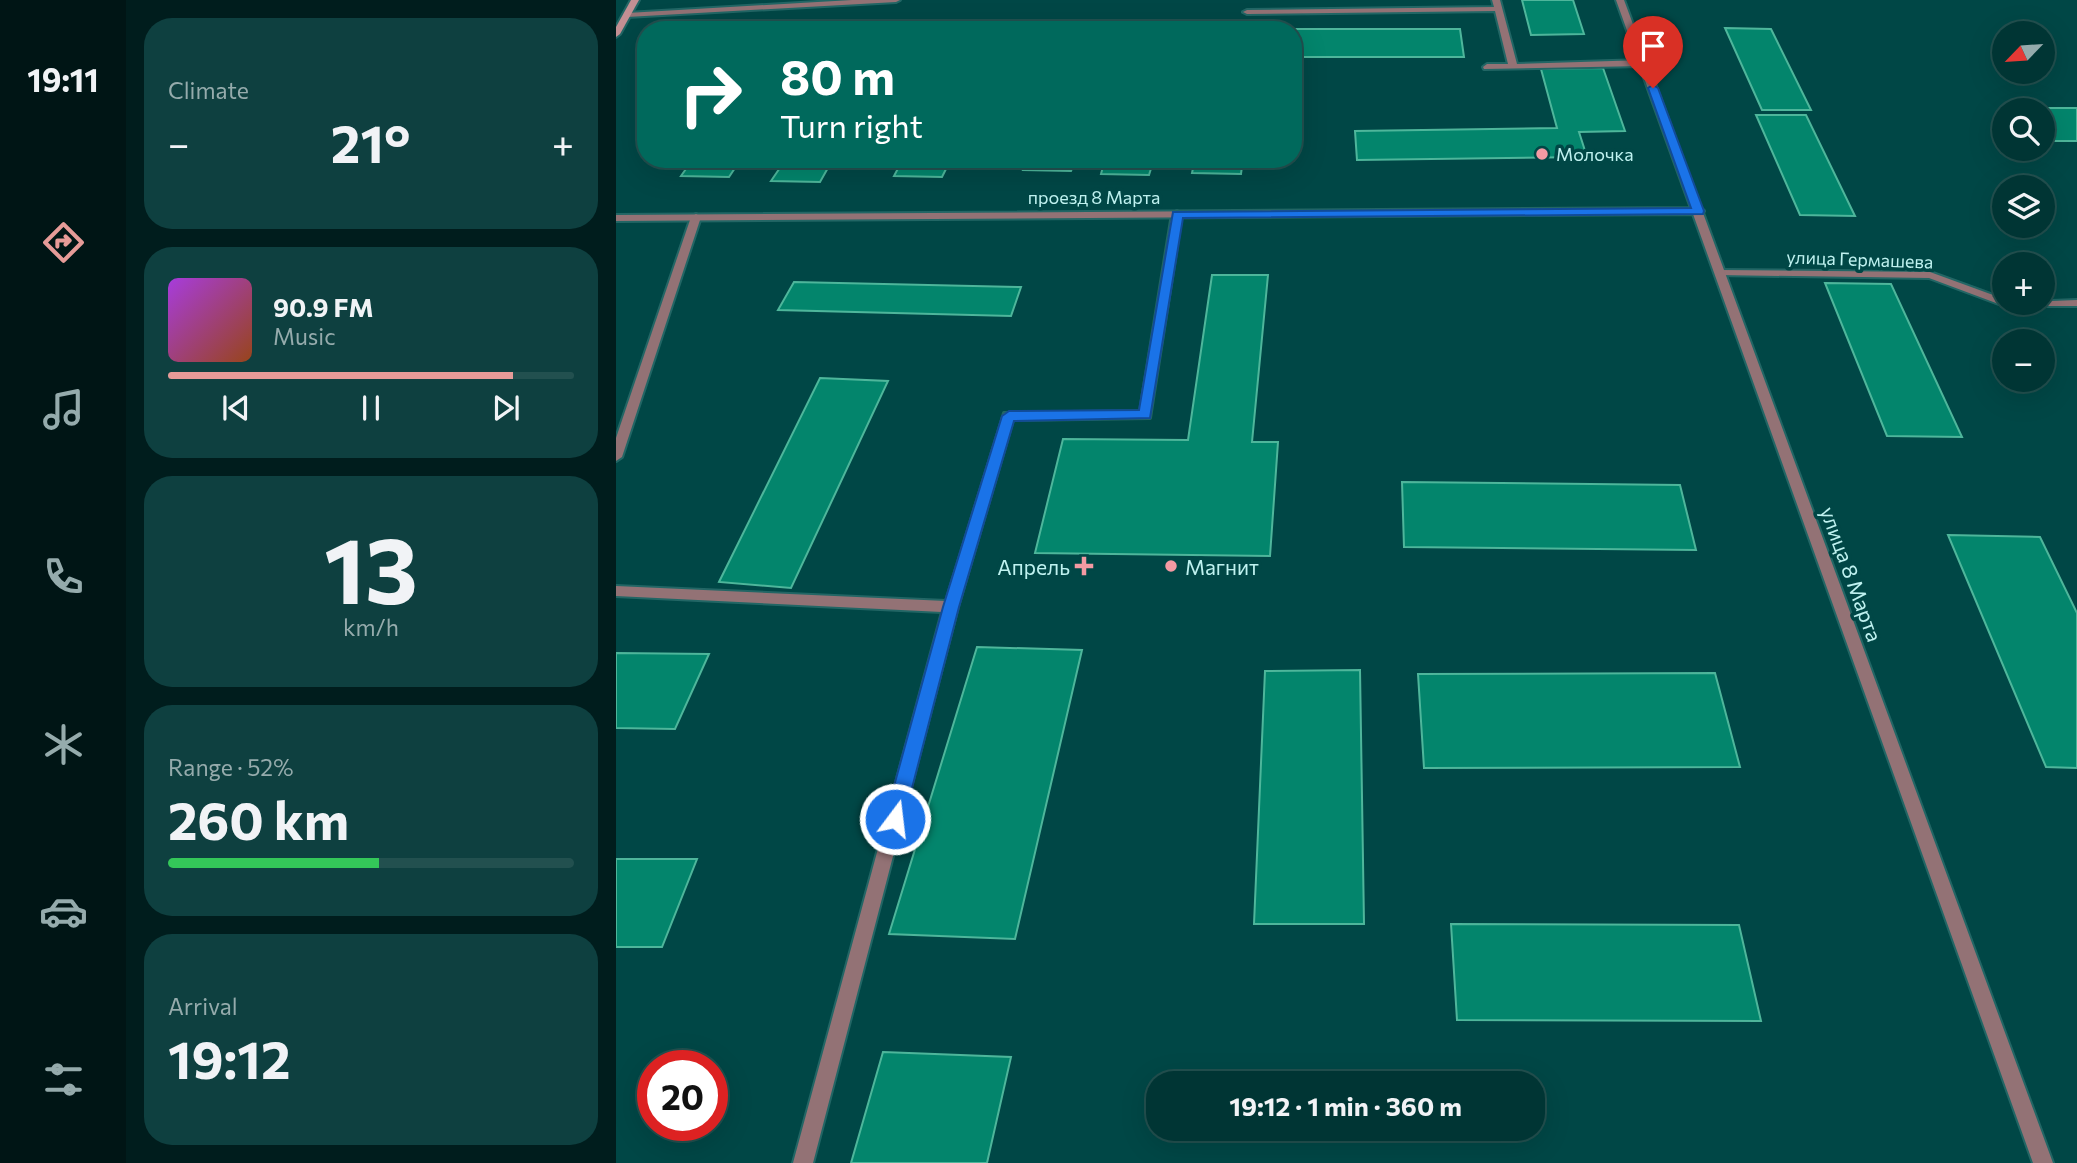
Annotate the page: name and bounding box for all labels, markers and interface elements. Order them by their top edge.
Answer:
pin [1623,16,1683,88]
north arrow [1992,21,2054,84]
map controls [1992,21,2055,392]
icon: arrive [1634,27,1672,65]
text: 80 m [780,45,895,105]
icon: right [665,49,756,140]
text: 19:11 [27,59,99,99]
text: Climate [168,76,249,104]
button: search [1992,98,2055,161]
text: Turn right [780,105,923,145]
text: 21° [331,110,410,174]
text: − [168,119,190,166]
text: + [552,119,574,166]
place label: Молочка [1556,143,1633,165]
marker: Молочка [1534,146,1550,162]
button: layers [1992,175,2055,238]
street label: проезд 8 Марта [1028,186,1160,208]
icon: directions [39,218,88,267]
street label: улица Гермашева [1786,245,1934,273]
button: + [1992,252,2055,315]
text: 90.9 FM [273,291,374,322]
text: Music [273,322,336,350]
button: − [1992,329,2055,392]
icon: music [39,385,88,434]
icon: previous [217,389,255,427]
icon: pause [352,389,390,427]
icon: next [487,389,525,427]
street label: улица 8 Марта [1816,503,1888,645]
text: 13 [324,511,418,623]
icon: phone [39,552,88,601]
place label: Апрель [997,554,1070,579]
place label: Магнит [1185,554,1259,579]
marker: Апрель [1076,558,1092,574]
marker: Магнит [1163,558,1179,574]
text: km/h [343,613,399,641]
icon: climate [39,720,88,769]
text: Range · 52% [168,753,293,781]
position arrow [858,782,932,856]
text: 260 km [168,787,349,851]
icon: car [39,887,88,936]
text: Arrival [168,992,238,1020]
text: 19:12 [168,1026,291,1090]
speed limit sign: 20 [637,1050,728,1141]
icon: filters [39,1055,88,1104]
text: 19:12 · 1 min · 360 m [1229,1090,1462,1121]

